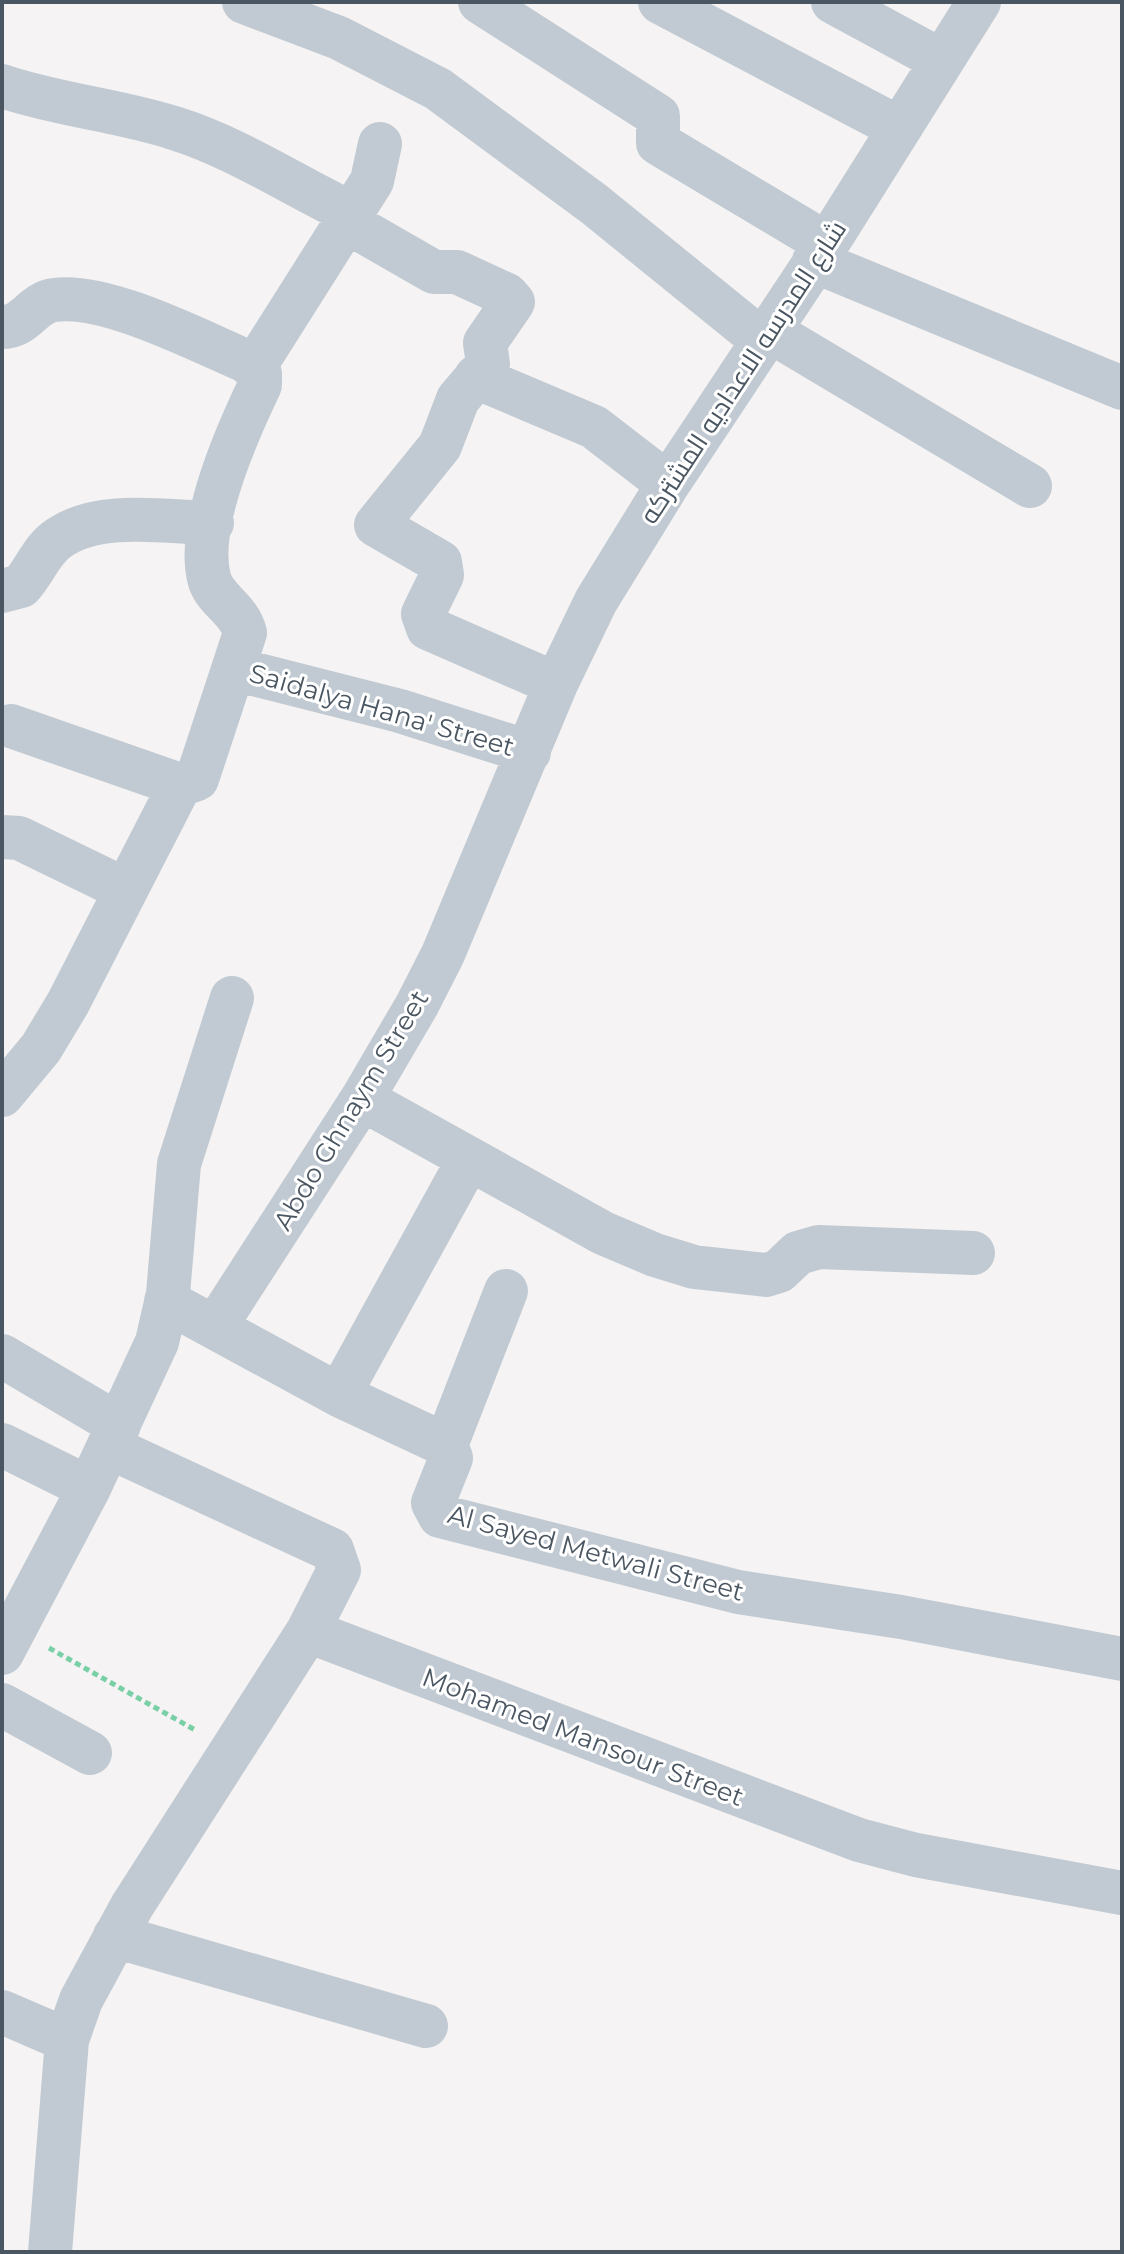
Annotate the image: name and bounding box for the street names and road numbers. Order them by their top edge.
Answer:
street label: شارع المدرسه الاعداديه المشتركه [633,214,854,530]
street label: Saidalya Hana' Street [246,657,518,763]
street label: Abdo Ghnaym Street [267,984,435,1236]
street label: Al Sayed Metwali Street [445,1498,747,1608]
street label: Mohamed Mansour Street [418,1661,748,1813]

